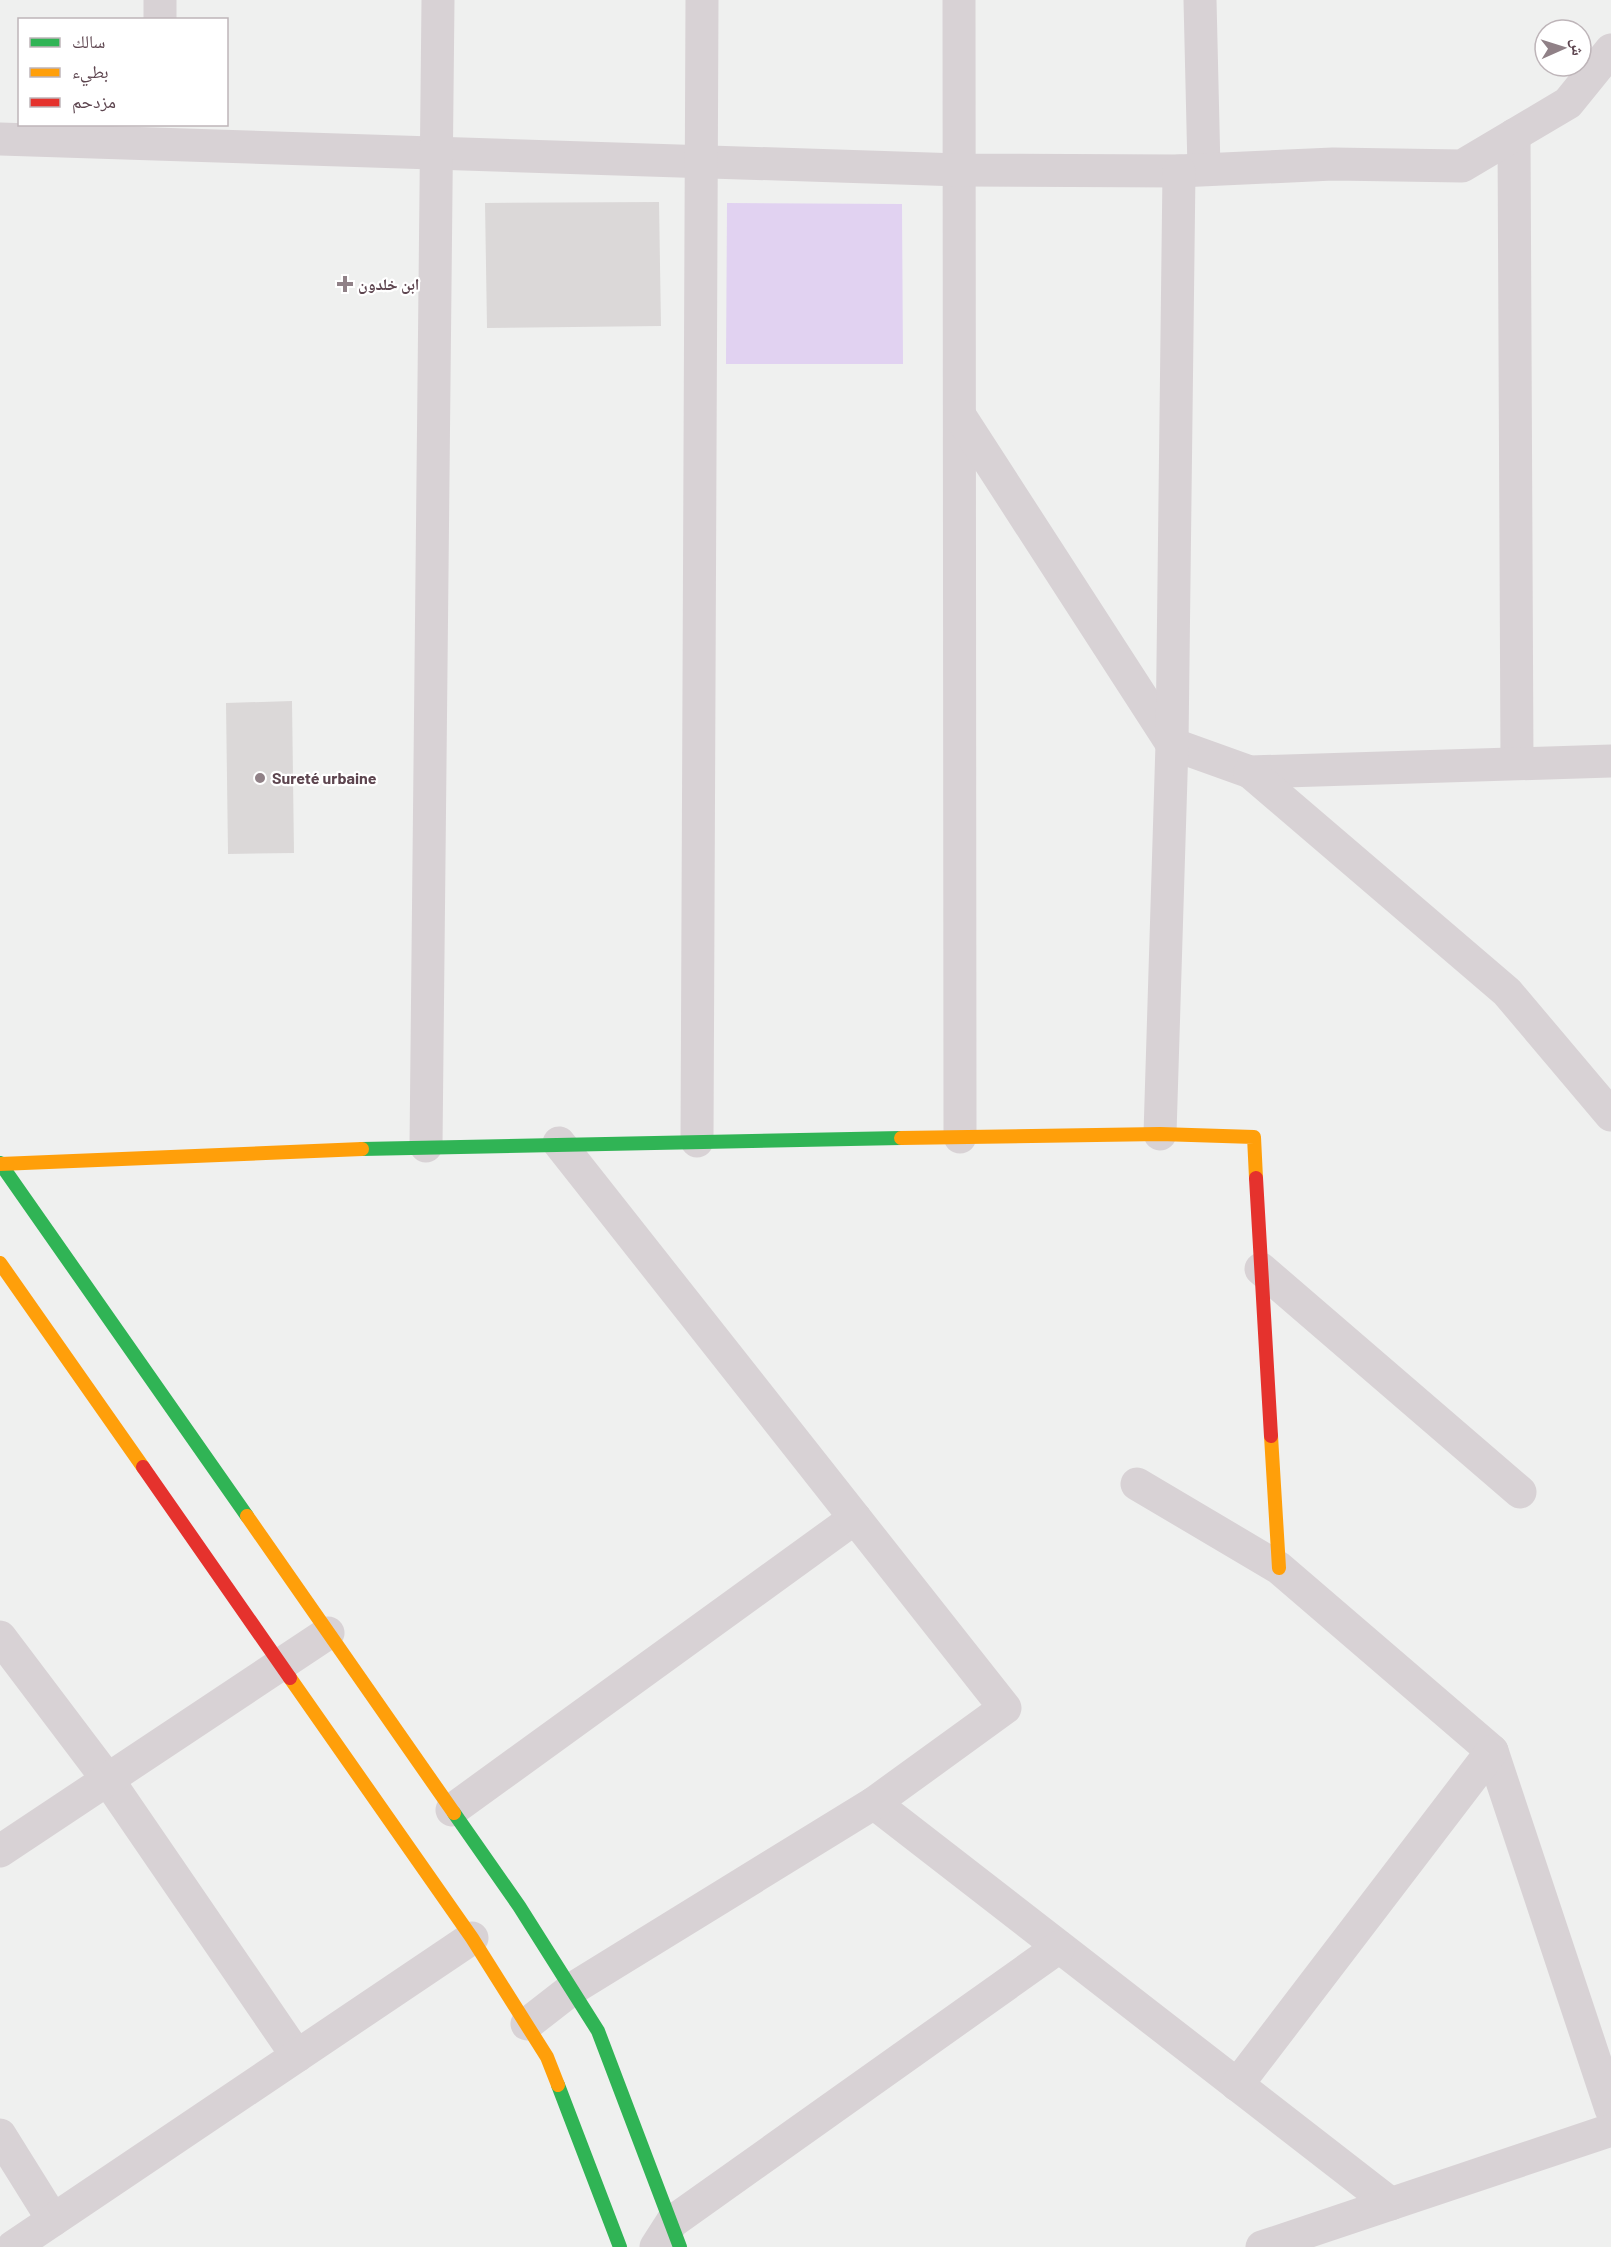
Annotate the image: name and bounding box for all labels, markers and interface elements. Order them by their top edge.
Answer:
legend [18,18,228,126]
north arrow [1533,18,1593,78]
text: سالك [72,30,105,52]
text: ش [1568,38,1588,56]
text: بطيء [72,60,109,87]
text: مزدحم [72,90,116,114]
place label: ابن خلدون [358,274,419,294]
marker: ابن خلدون [336,275,354,293]
place label: Sureté urbaine [272,768,377,787]
marker: Sureté urbaine [253,771,267,785]

